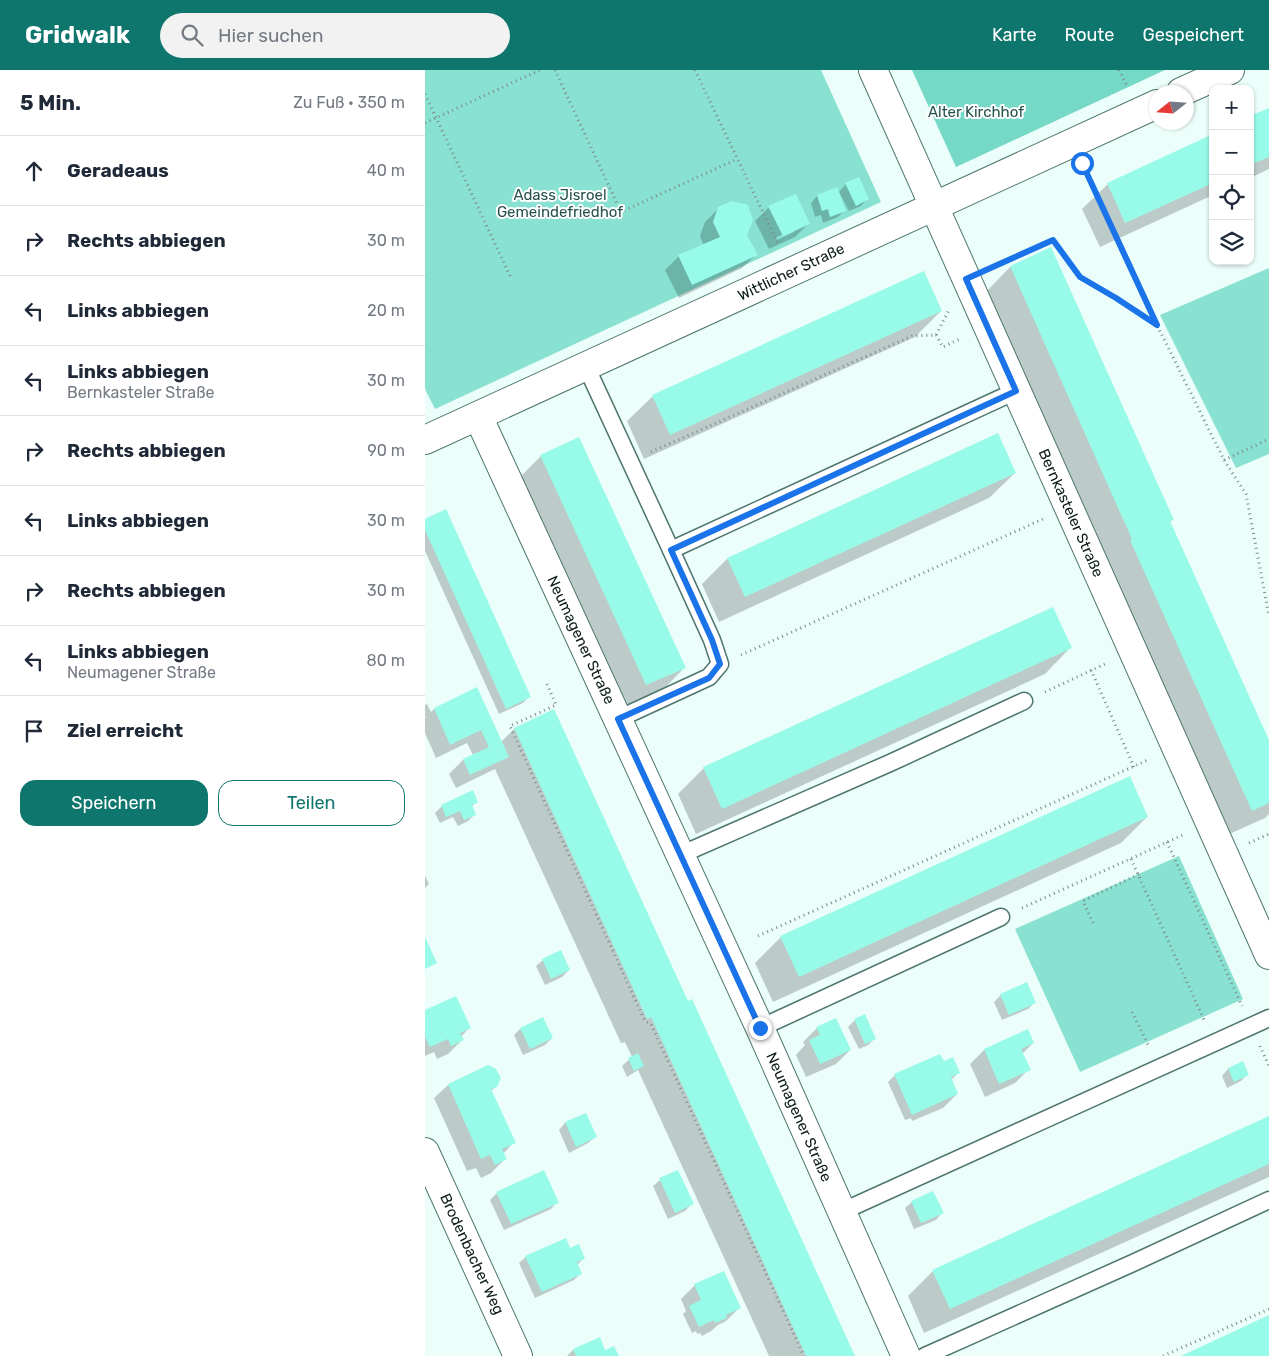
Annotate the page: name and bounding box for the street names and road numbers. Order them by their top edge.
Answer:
street label: Wittlicher Straße [735,239,847,305]
street label: Bernkasteler Straße [1035,446,1107,580]
street label: Neumagener Straße [543,573,619,707]
street label: Neumagener Straße [762,1050,836,1184]
street label: Brodenbacher Weg [436,1191,508,1317]

